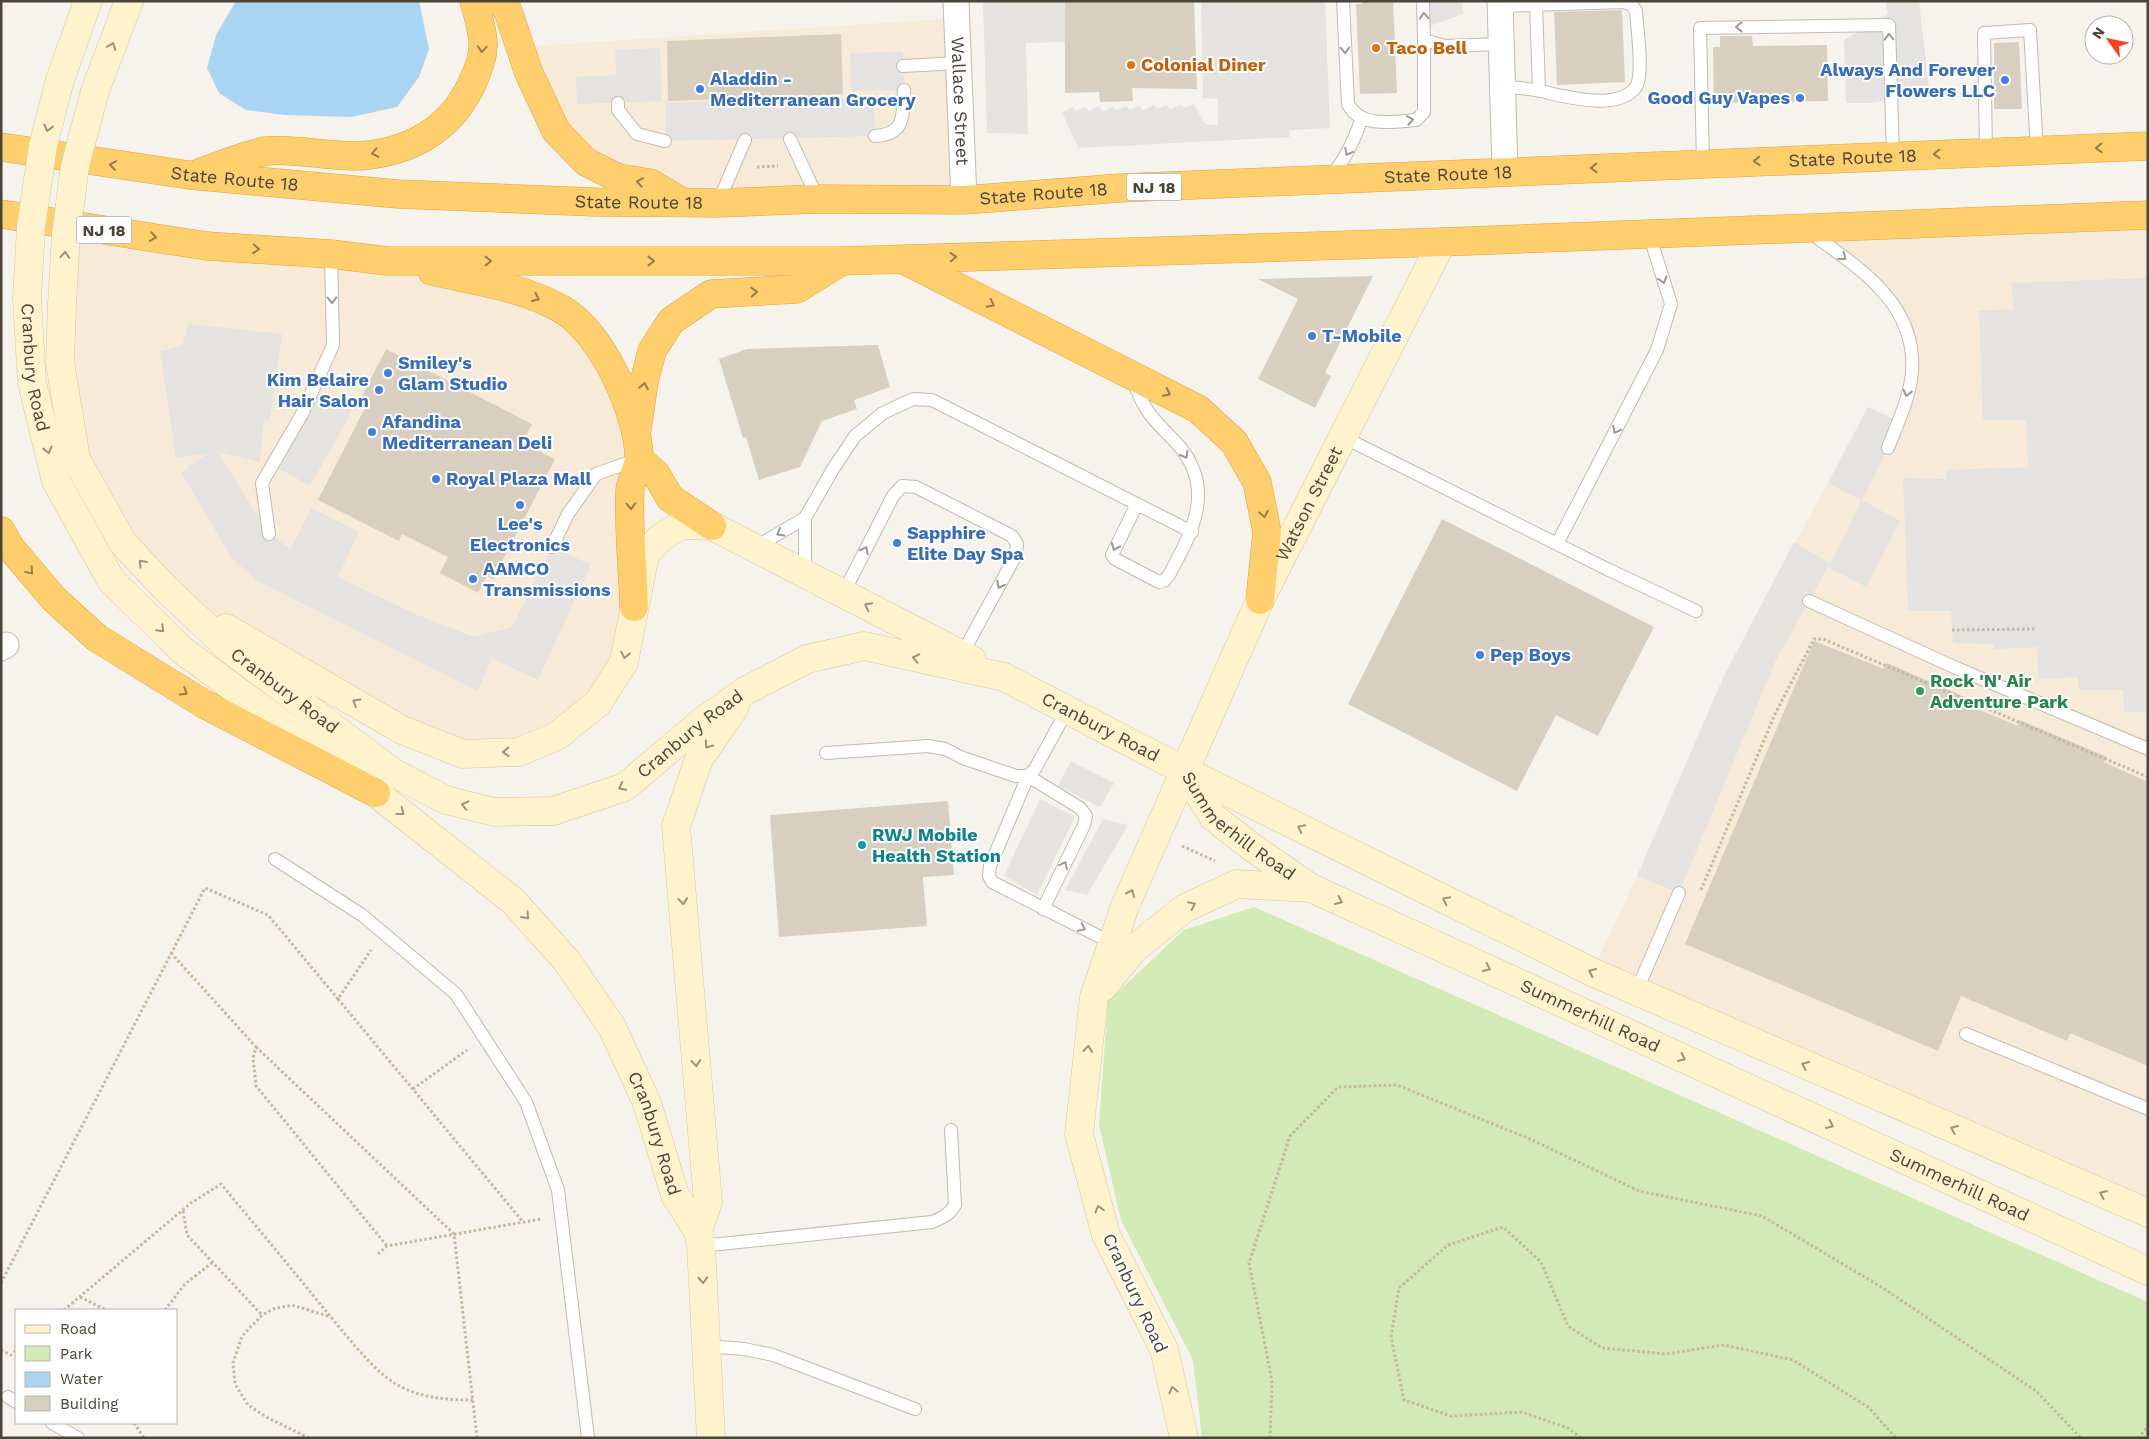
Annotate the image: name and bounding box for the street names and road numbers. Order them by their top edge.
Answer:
street label: Wallace Street [947,36,974,166]
street label: State Route 18 [1788,144,1917,171]
street label: State Route 18 [169,161,300,195]
street label: State Route 18 [1383,161,1513,187]
road number: NJ 18 [1126,173,1182,200]
street label: State Route 18 [979,178,1108,209]
street label: State Route 18 [574,190,703,213]
road number: NJ 18 [76,216,132,244]
street label: Cranbury Road [17,303,54,434]
street label: Watson Street [1271,442,1347,564]
street label: Cranbury Road [227,643,343,738]
street label: Cranbury Road [633,685,747,782]
street label: Cranbury Road [1038,687,1163,766]
street label: Summerhill Road [1178,767,1300,884]
street label: Summerhill Road [1517,974,1664,1056]
street label: Cranbury Road [624,1068,685,1198]
street label: Summerhill Road [1887,1143,2033,1225]
street label: Cranbury Road [1099,1230,1172,1356]

